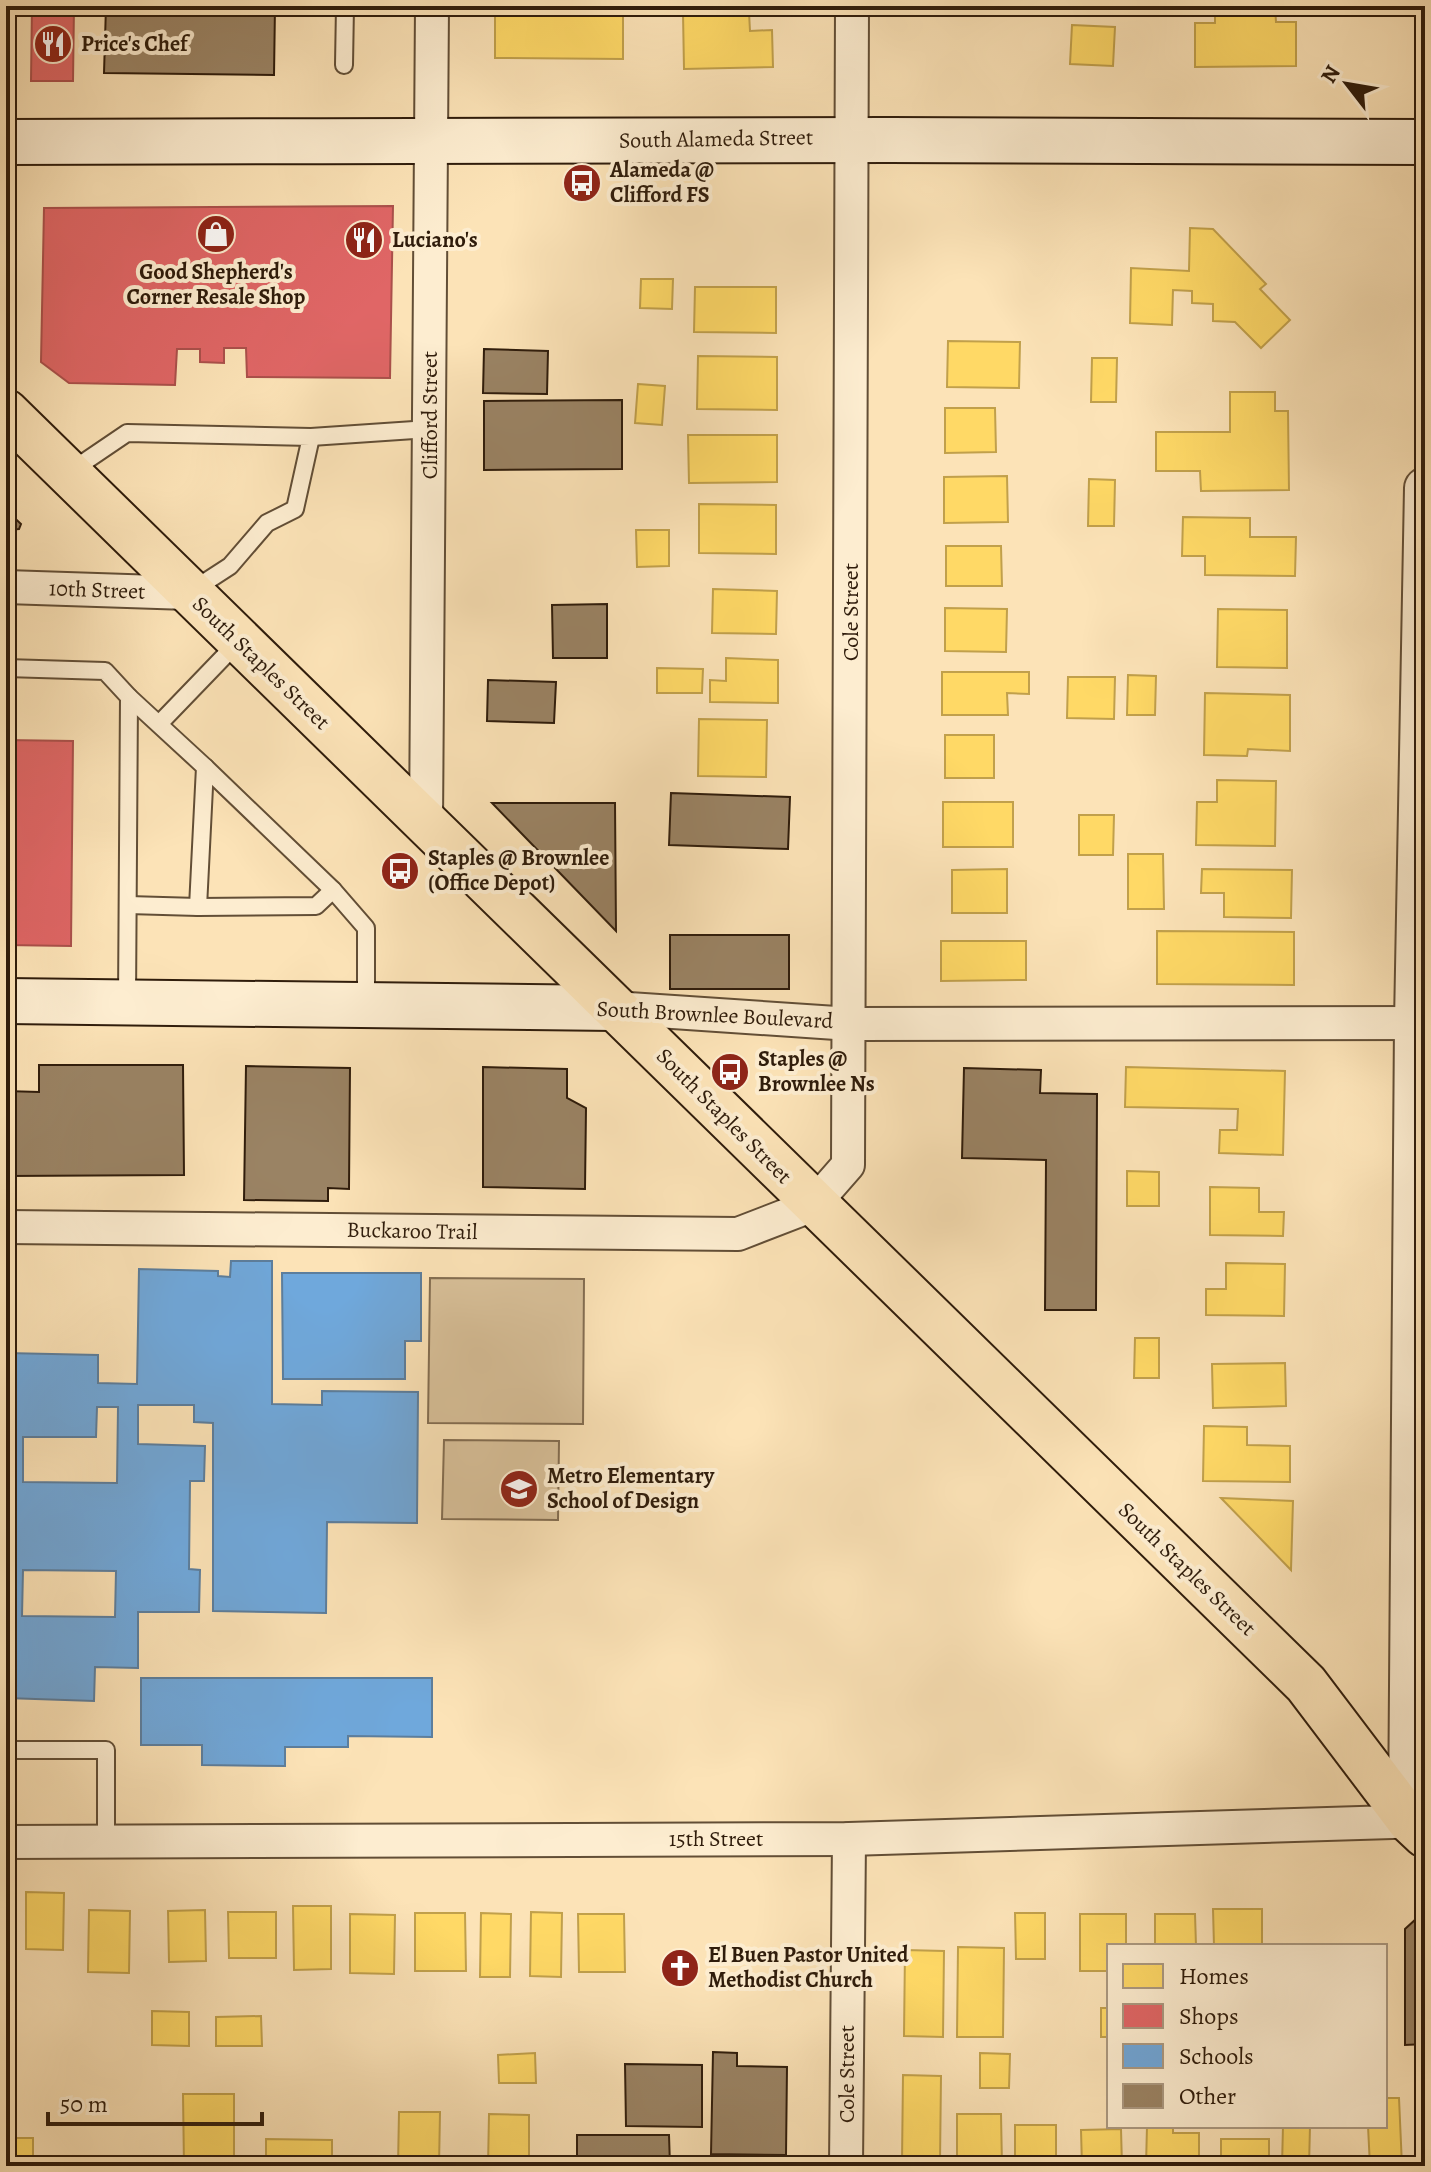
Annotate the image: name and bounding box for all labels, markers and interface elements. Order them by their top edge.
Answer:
restaurant icon: Price's Chef [32,23,74,65]
place label: Price's Chef [81,29,191,59]
north arrow [1307,44,1387,124]
text: N [1314,60,1348,89]
street label: South Alameda Street [619,122,813,156]
place label: Alameda @ Clifford FS [609,155,714,210]
bus stop icon: Alameda @ Clifford FS [561,162,603,204]
shop icon: Good Shepherd's Corner Resale Shop [195,213,237,255]
restaurant icon: Luciano's [343,219,385,261]
place label: Luciano's [392,225,478,255]
place label: Good Shepherd's Corner Resale Shop [127,257,306,312]
street label: Clifford Street [415,351,445,479]
street label: Cole Street [836,563,866,661]
street label: 10th Street [48,573,146,607]
street label: South Staples Street [186,589,336,737]
place label: Staples @ Brownlee (Office Depot) [428,843,609,898]
bus stop icon: Staples @ Brownlee (Office Depot) [379,850,421,892]
street label: South Brownlee Boulevard [596,994,834,1036]
street label: South Staples Street [649,1041,799,1191]
place label: Staples @ Brownlee Ns [758,1044,875,1099]
bus stop icon: Staples @ Brownlee Ns [709,1051,751,1093]
street label: Buckaroo Trail [346,1215,478,1247]
place label: Metro Elementary School of Design [547,1461,715,1516]
school or university icon: Metro Elementary School of Design [498,1468,540,1510]
street label: South Staples Street [1112,1495,1262,1643]
street label: 15th Street [669,1824,763,1854]
place label: El Buen Pastor United Methodist Church [708,1940,909,1995]
legend [1107,1944,1387,2128]
church icon: El Buen Pastor United Methodist Church [659,1947,701,1989]
text: Homes [1179,1960,1249,1992]
text: Shops [1179,2000,1239,2032]
street label: Cole Street [832,2025,862,2123]
text: Schools [1179,2040,1254,2072]
scale bar [48,2076,262,2126]
text: Other [1179,2080,1236,2112]
text: 50 m [60,2088,108,2120]

